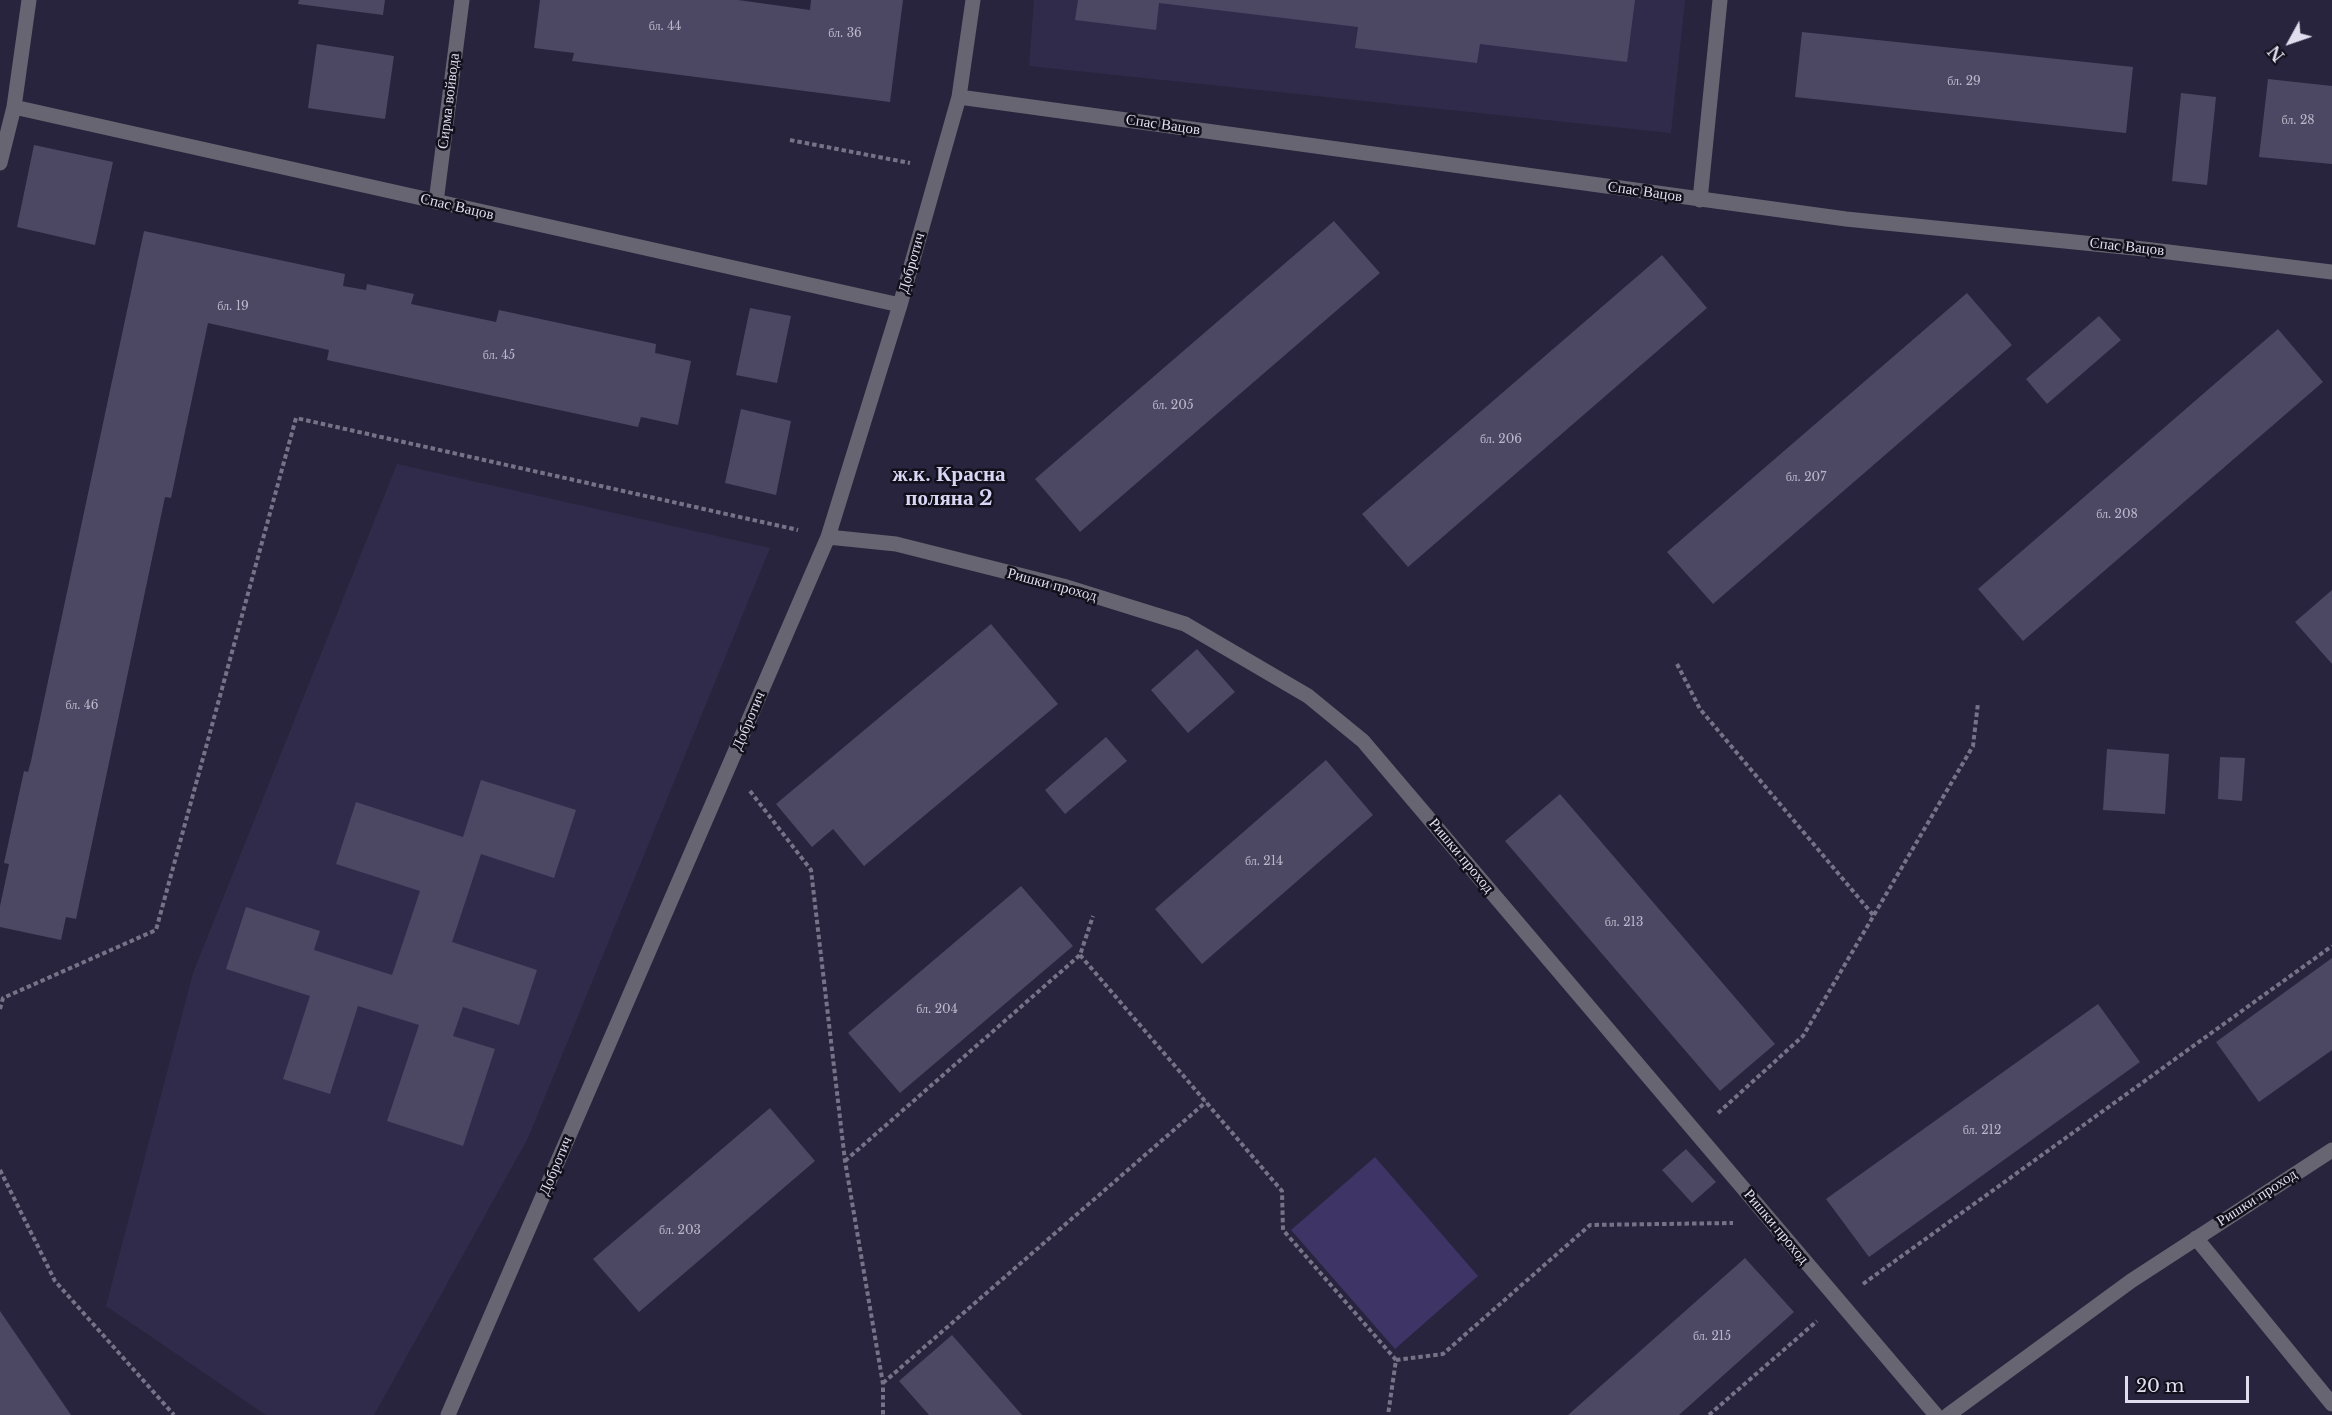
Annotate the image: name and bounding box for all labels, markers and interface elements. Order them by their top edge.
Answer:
north arrow [2260,12,2320,72]
house number: бл. 44 [649,20,681,34]
house number: бл. 36 [828,27,862,41]
text: N [2264,41,2289,66]
street label: Сирма войвода [434,52,464,150]
house number: бл. 29 [1947,75,1981,89]
street label: Спас Вацов [1125,111,1201,139]
house number: бл. 28 [2281,114,2315,128]
street label: Спас Вацов [1607,178,1683,206]
street label: Спас Вацов [418,190,496,224]
street label: Добротич [895,231,929,295]
street label: Спас Вацов [2089,234,2165,260]
house number: бл. 19 [217,300,249,314]
house number: бл. 45 [483,349,515,363]
house number: бл. 205 [1152,399,1194,413]
house number: бл. 206 [1480,433,1522,447]
district label: ж.к. Красна поляна 2 [892,462,1006,512]
house number: бл. 207 [1786,471,1826,485]
house number: бл. 208 [2096,508,2138,522]
street label: Ришки проход [1005,564,1099,606]
street label: Добротич [729,689,769,753]
house number: бл. 46 [65,699,99,713]
street label: Ришки проход [1425,815,1497,897]
house number: бл. 214 [1245,855,1283,869]
house number: бл. 213 [1605,916,1643,930]
house number: бл. 204 [916,1003,958,1017]
house number: бл. 212 [1963,1124,2001,1138]
street label: Добротич [536,1134,576,1198]
street label: Ришки проход [2214,1165,2300,1231]
street label: Ришки проход [1740,1186,1812,1268]
house number: бл. 203 [659,1224,701,1238]
house number: бл. 215 [1693,1330,1731,1344]
scale bar [2128,1364,2252,1402]
text: 20 m [2136,1375,2184,1397]

